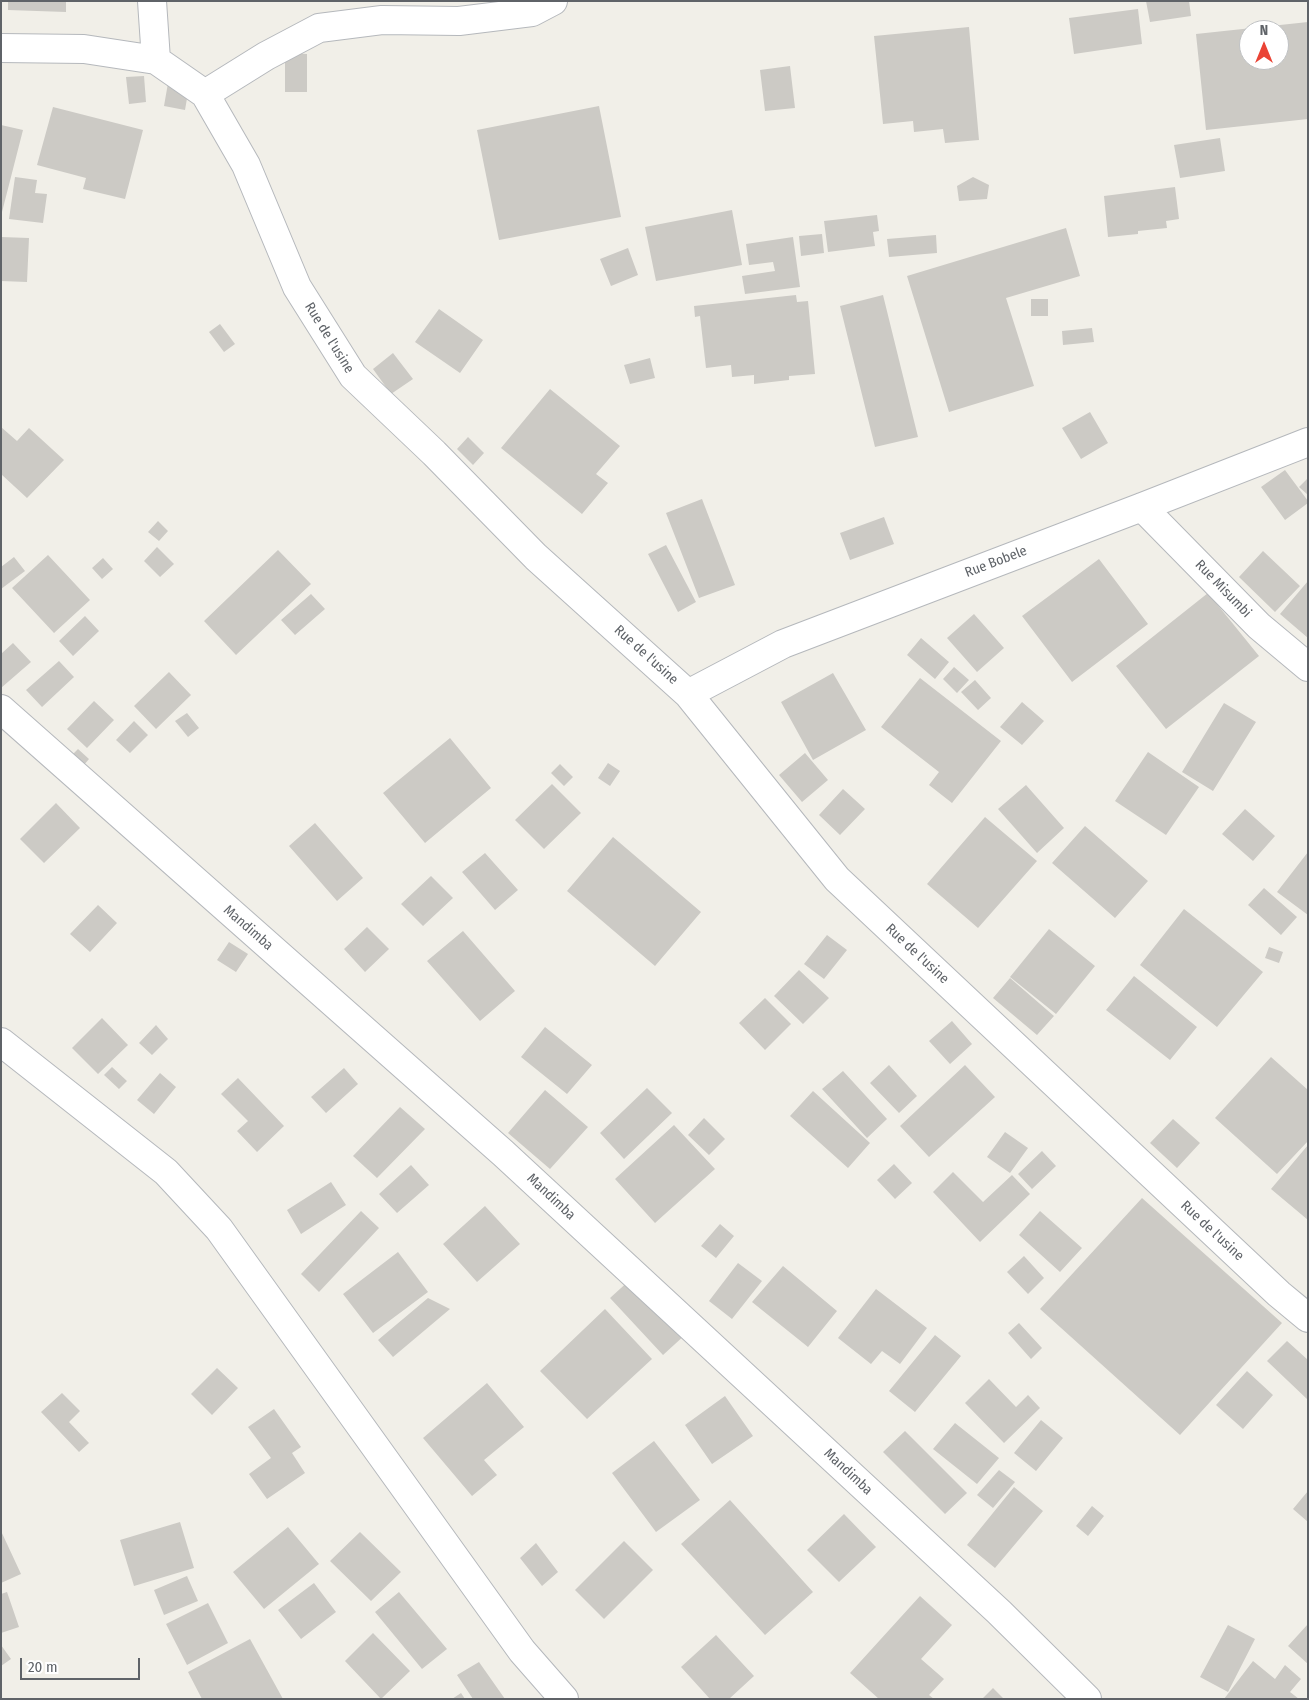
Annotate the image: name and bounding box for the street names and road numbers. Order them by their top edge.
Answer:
street label: Rue de l'usine [301,299,357,377]
street label: Rue Bobele [963,542,1029,582]
street label: Rue Misumbi [1191,557,1255,621]
street label: Rue de l'usine [611,622,681,688]
street label: Mandimba [220,902,276,954]
street label: Rue de l'usine [882,920,952,988]
street label: Mandimba [523,1170,579,1224]
street label: Rue de l'usine [1177,1197,1247,1265]
street label: Mandimba [820,1445,876,1499]

